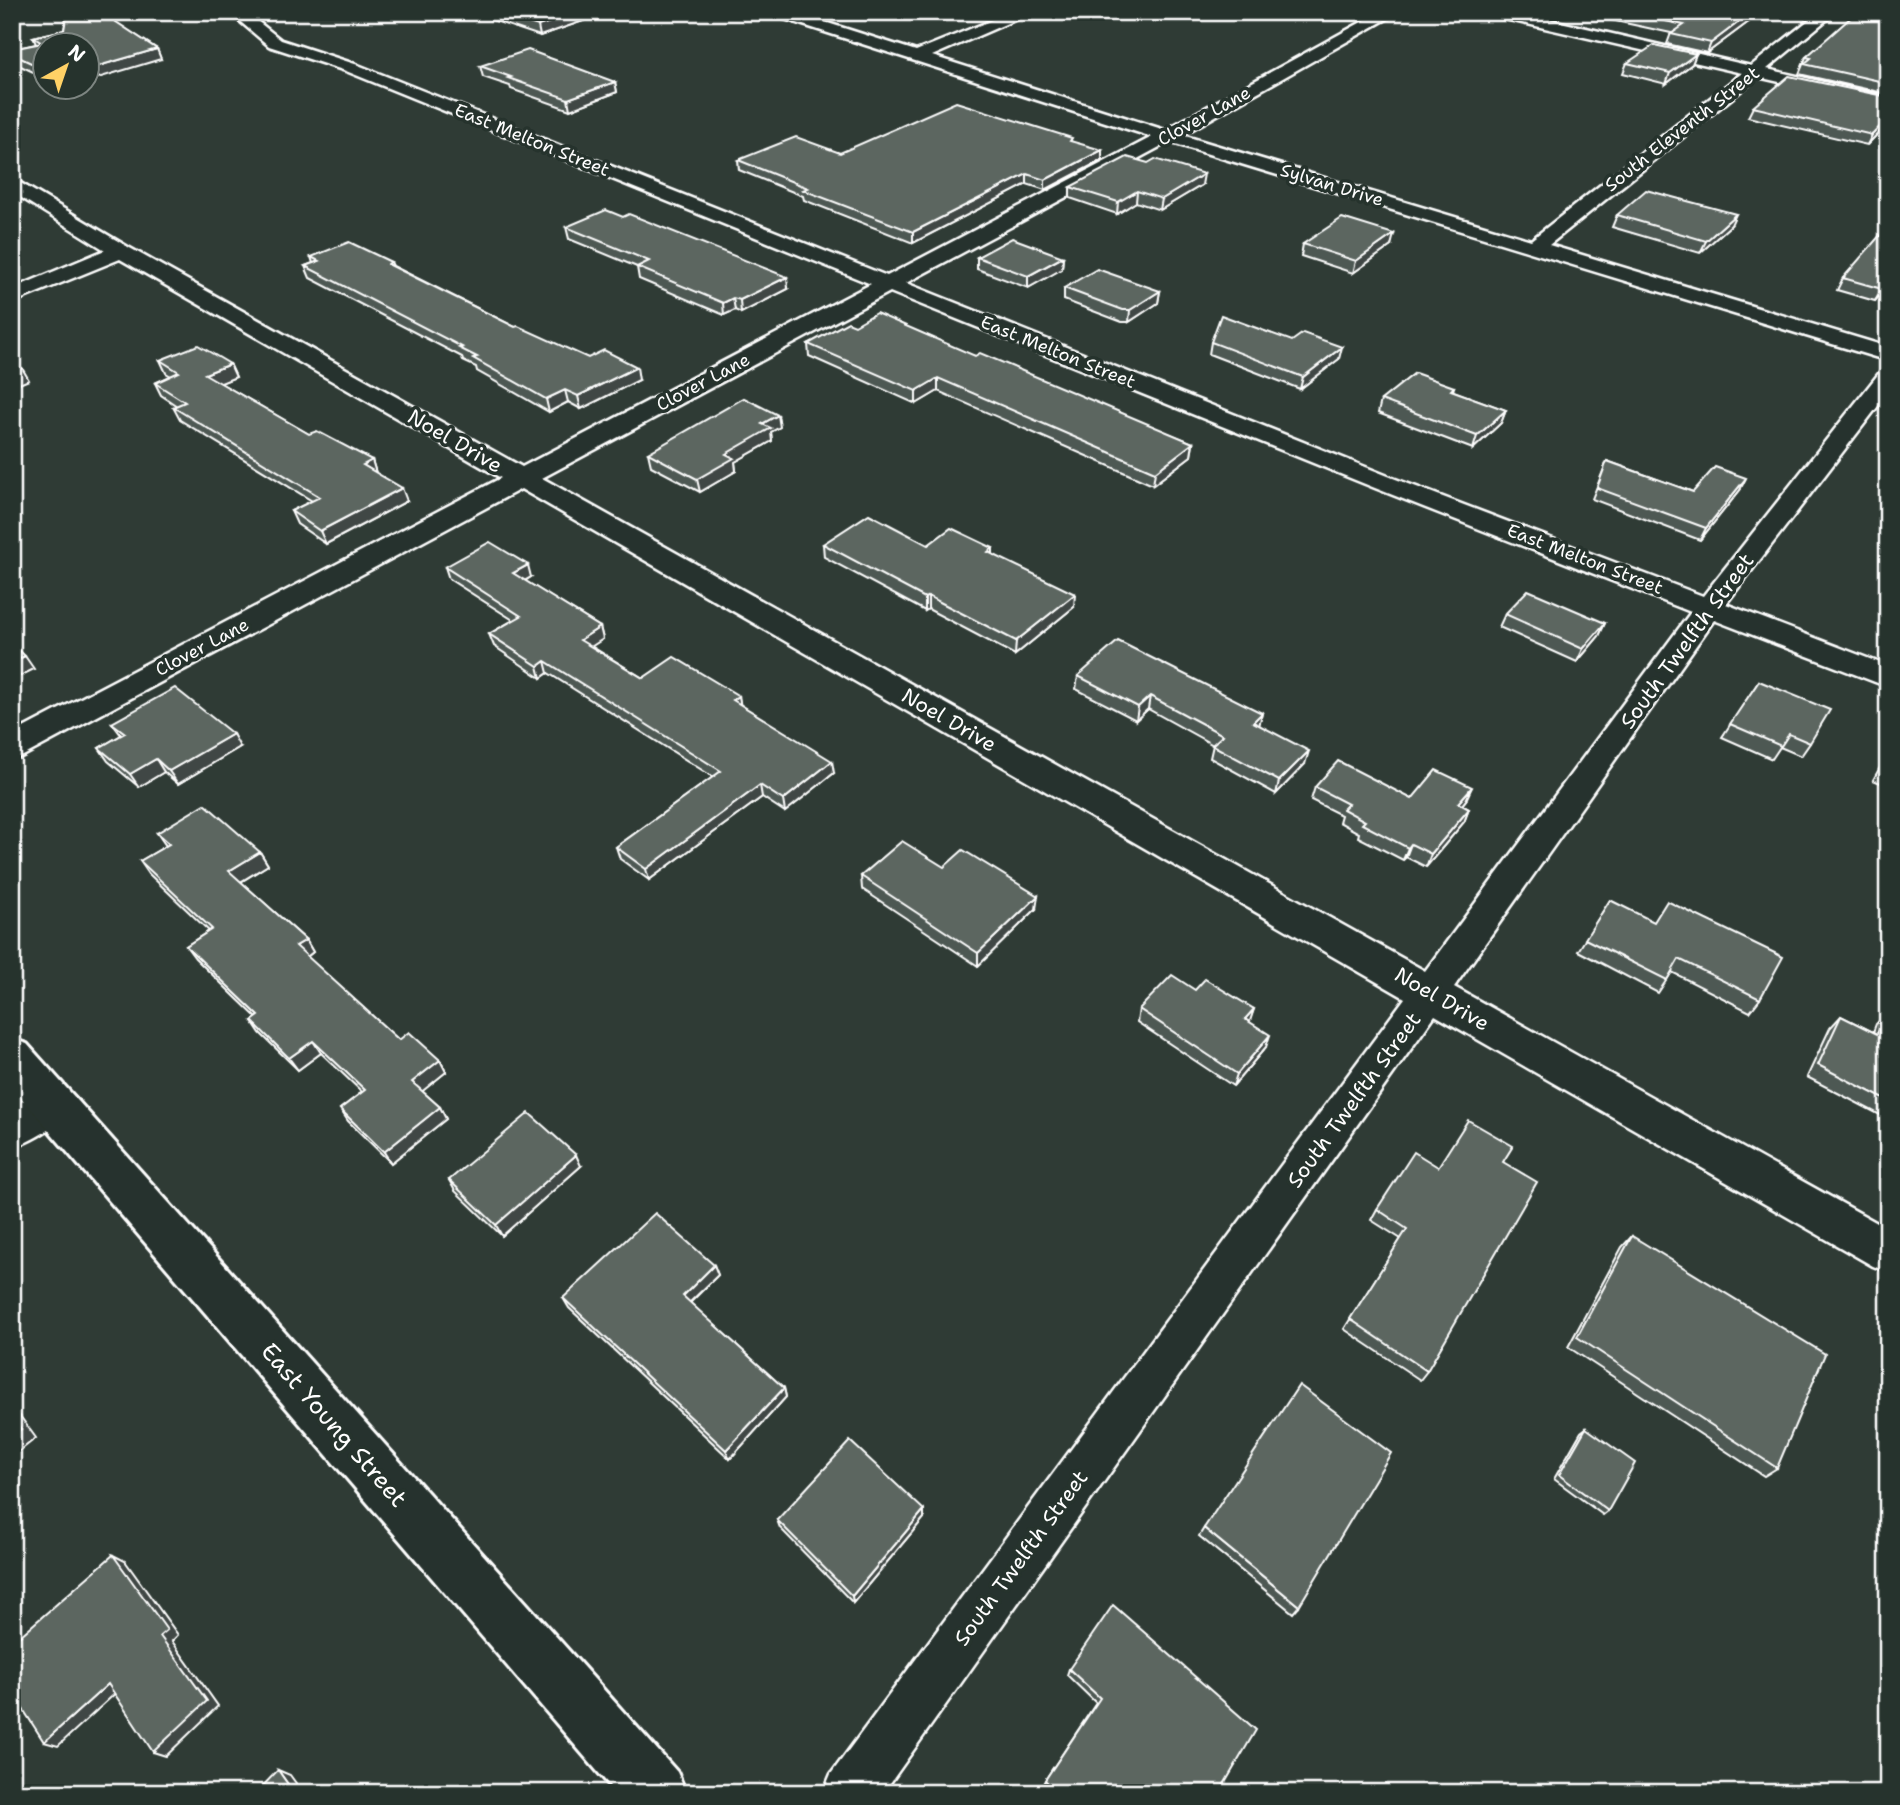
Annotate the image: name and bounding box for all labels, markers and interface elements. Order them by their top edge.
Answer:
north arrow [32,32,102,102]
text: N [63,39,90,68]
street label: South Eleventh Street [1600,61,1764,197]
street label: Clover Lane [1153,81,1255,151]
street label: East Melton Street [451,98,613,182]
street label: Sylvan Drive [1277,158,1387,212]
street label: East Melton Street [977,310,1139,394]
street label: Clover Lane [652,347,754,417]
street label: Noel Drive [402,403,508,479]
street label: East Melton Street [1504,518,1667,600]
street label: South Twelfth Street [1614,548,1760,734]
street label: Clover Lane [151,612,253,682]
street label: Noel Drive [896,682,1002,758]
street label: Noel Drive [1389,961,1495,1037]
street label: South Twelfth Street [1281,1007,1427,1193]
street label: East Young Street [254,1336,414,1514]
street label: South Twelfth Street [948,1465,1094,1651]

